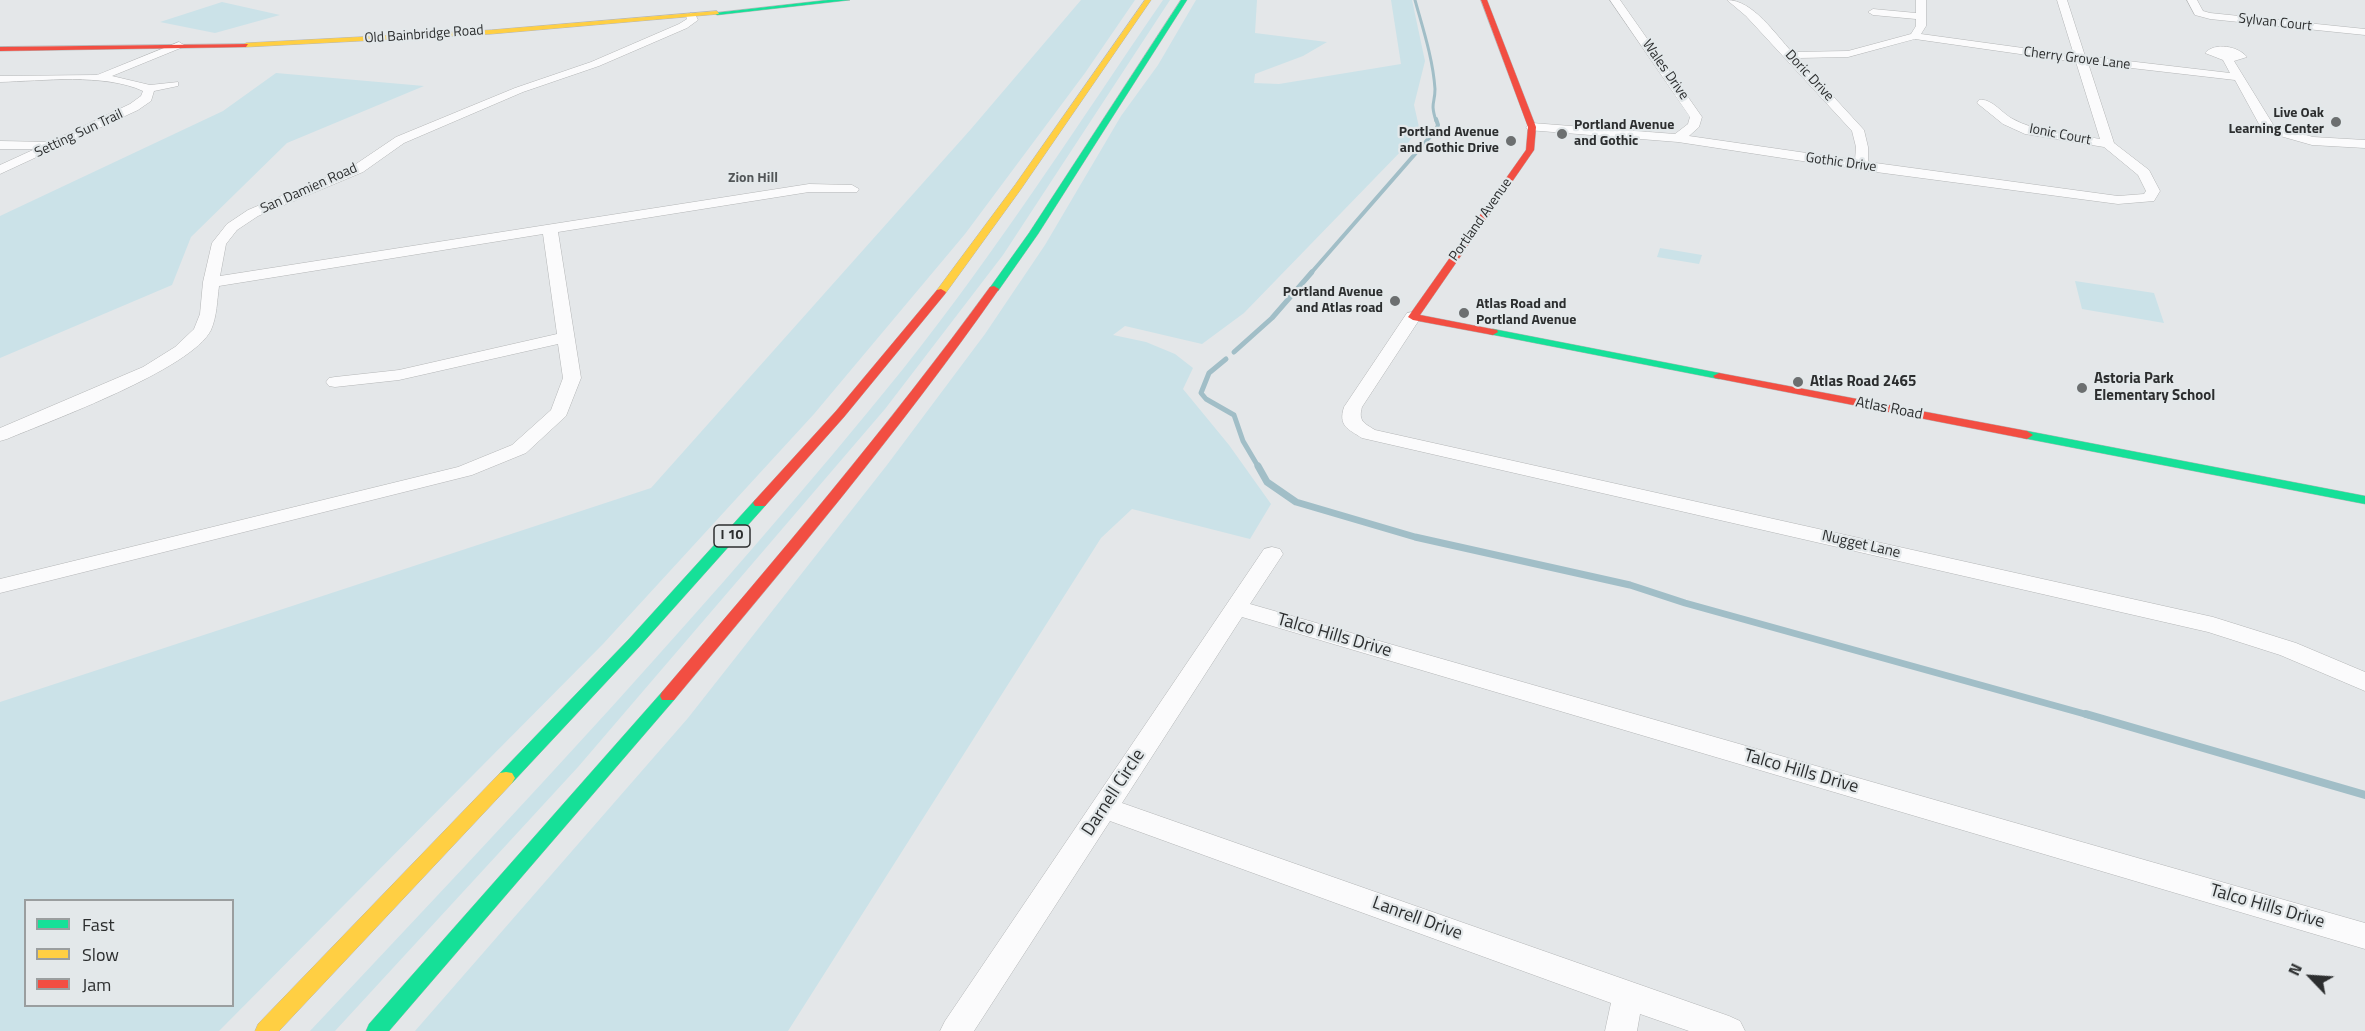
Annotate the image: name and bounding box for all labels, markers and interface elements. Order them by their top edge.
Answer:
street label: Sylvan Court [2237,11,2313,35]
street label: Old Bainbridge Road [364,22,484,48]
street label: Wales Drive [1638,37,1692,103]
street label: Cherry Grove Lane [2023,44,2131,74]
street label: Doric Drive [1781,47,1837,105]
street label: Setting Sun Trail [32,106,126,162]
place label: Live Oak Learning Center [2228,106,2324,138]
marker: Live Oak Learning Center [2329,115,2343,129]
place label: Portland Avenue and Gothic [1574,118,1674,150]
street label: Ionic Court [2028,121,2092,149]
place label: Portland Avenue and Gothic Drive [1399,125,1499,158]
marker: Portland Avenue and Gothic [1555,127,1569,141]
marker: Portland Avenue and Gothic Drive [1504,134,1518,148]
street label: Gothic Drive [1805,150,1877,176]
street label: San Damien Road [258,160,360,218]
district label: Zion Hill [728,171,778,187]
street label: Portland Avenue [1446,175,1516,265]
place label: Portland Avenue and Atlas road [1283,285,1383,318]
marker: Portland Avenue and Atlas road [1388,294,1402,308]
place label: Atlas Road and Portland Avenue [1476,297,1576,330]
marker: Atlas Road and Portland Avenue [1457,306,1471,320]
place label: Astoria Park Elementary School [2094,370,2215,405]
place label: Atlas Road 2465 [1810,373,1916,391]
marker: Atlas Road 2465 [1791,375,1805,389]
marker: Astoria Park Elementary School [2075,381,2089,395]
street label: Atlas Road [1854,394,1924,424]
road number: I 10 [714,525,750,547]
street label: Nugget Lane [1820,527,1902,563]
street label: Talco Hills Drive [1274,609,1394,663]
street label: Talco Hills Drive [1741,745,1861,799]
street label: Darnell Circle [1078,746,1150,840]
street label: Talco Hills Drive [2207,880,2327,934]
street label: Lanrell Drive [1369,893,1465,945]
legend [24,899,234,1007]
text: Fast [82,911,115,938]
text: Slow [82,941,119,968]
north arrow [2281,947,2341,1007]
text: N [2281,959,2308,979]
text: Jam [82,971,111,998]

